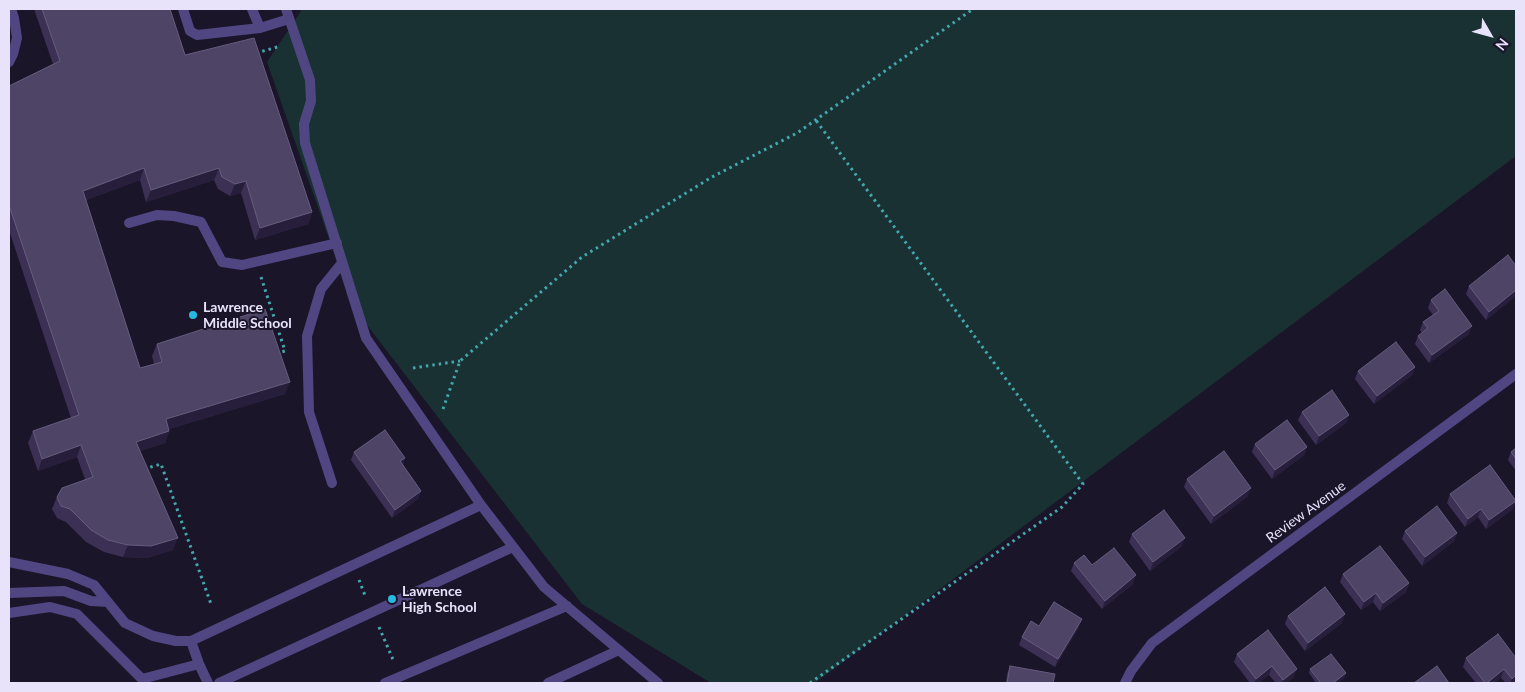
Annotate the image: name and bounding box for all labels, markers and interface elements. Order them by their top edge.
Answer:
north arrow [1465,10,1515,60]
text: N [1492,35,1512,54]
place label: Lawrence Middle School [203,299,292,332]
marker: Lawrence Middle School [187,309,199,321]
street label: Review Avenue [1263,477,1349,547]
place label: Lawrence High School [402,583,477,616]
marker: Lawrence High School [386,593,398,605]

